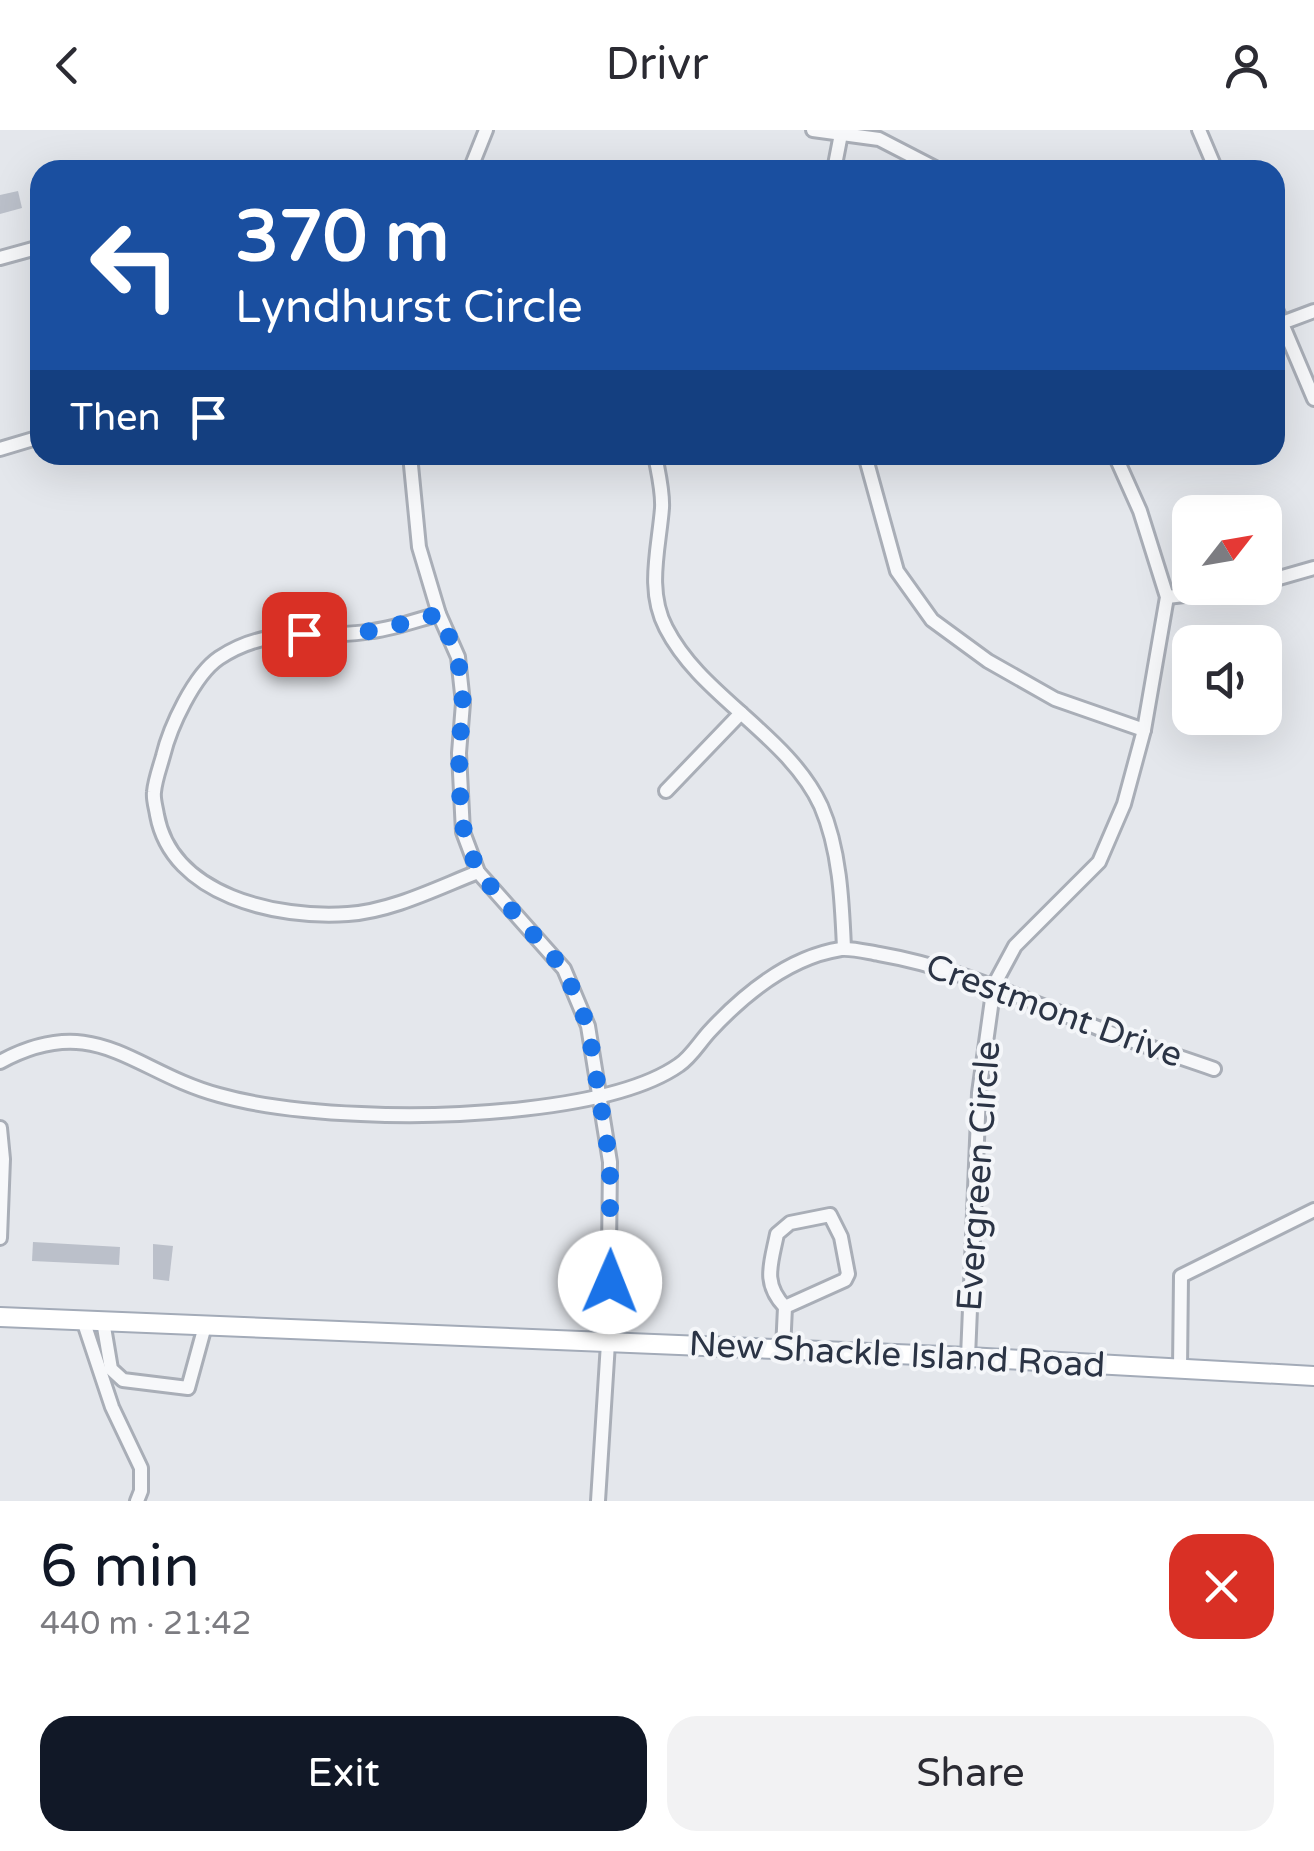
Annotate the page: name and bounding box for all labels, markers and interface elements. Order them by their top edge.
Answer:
icon: back [40,38,95,93]
text: Drivr [606,38,708,92]
icon: person [1219,38,1274,93]
text: 370 m [235,196,449,280]
icon: left [70,200,200,330]
text: Lyndhurst Circle [235,281,583,335]
icon: arrive [181,390,236,445]
text: Then [70,395,161,441]
north arrow [1172,495,1282,605]
map controls [1172,495,1282,735]
pin [262,592,347,677]
icon: arrive [277,607,332,662]
button: sound [1172,625,1282,735]
street label: Crestmont Drive [920,945,1188,1077]
street label: Evergreen Circle [949,1039,1009,1313]
position arrow [558,1230,662,1334]
street label: New Shackle Island Road [688,1323,1106,1387]
text: 6 min [40,1531,200,1603]
button: close [1169,1534,1274,1639]
text: 440 m · 21:42 [40,1605,252,1643]
button: Exit [40,1716,647,1831]
button: Share [667,1716,1274,1831]

